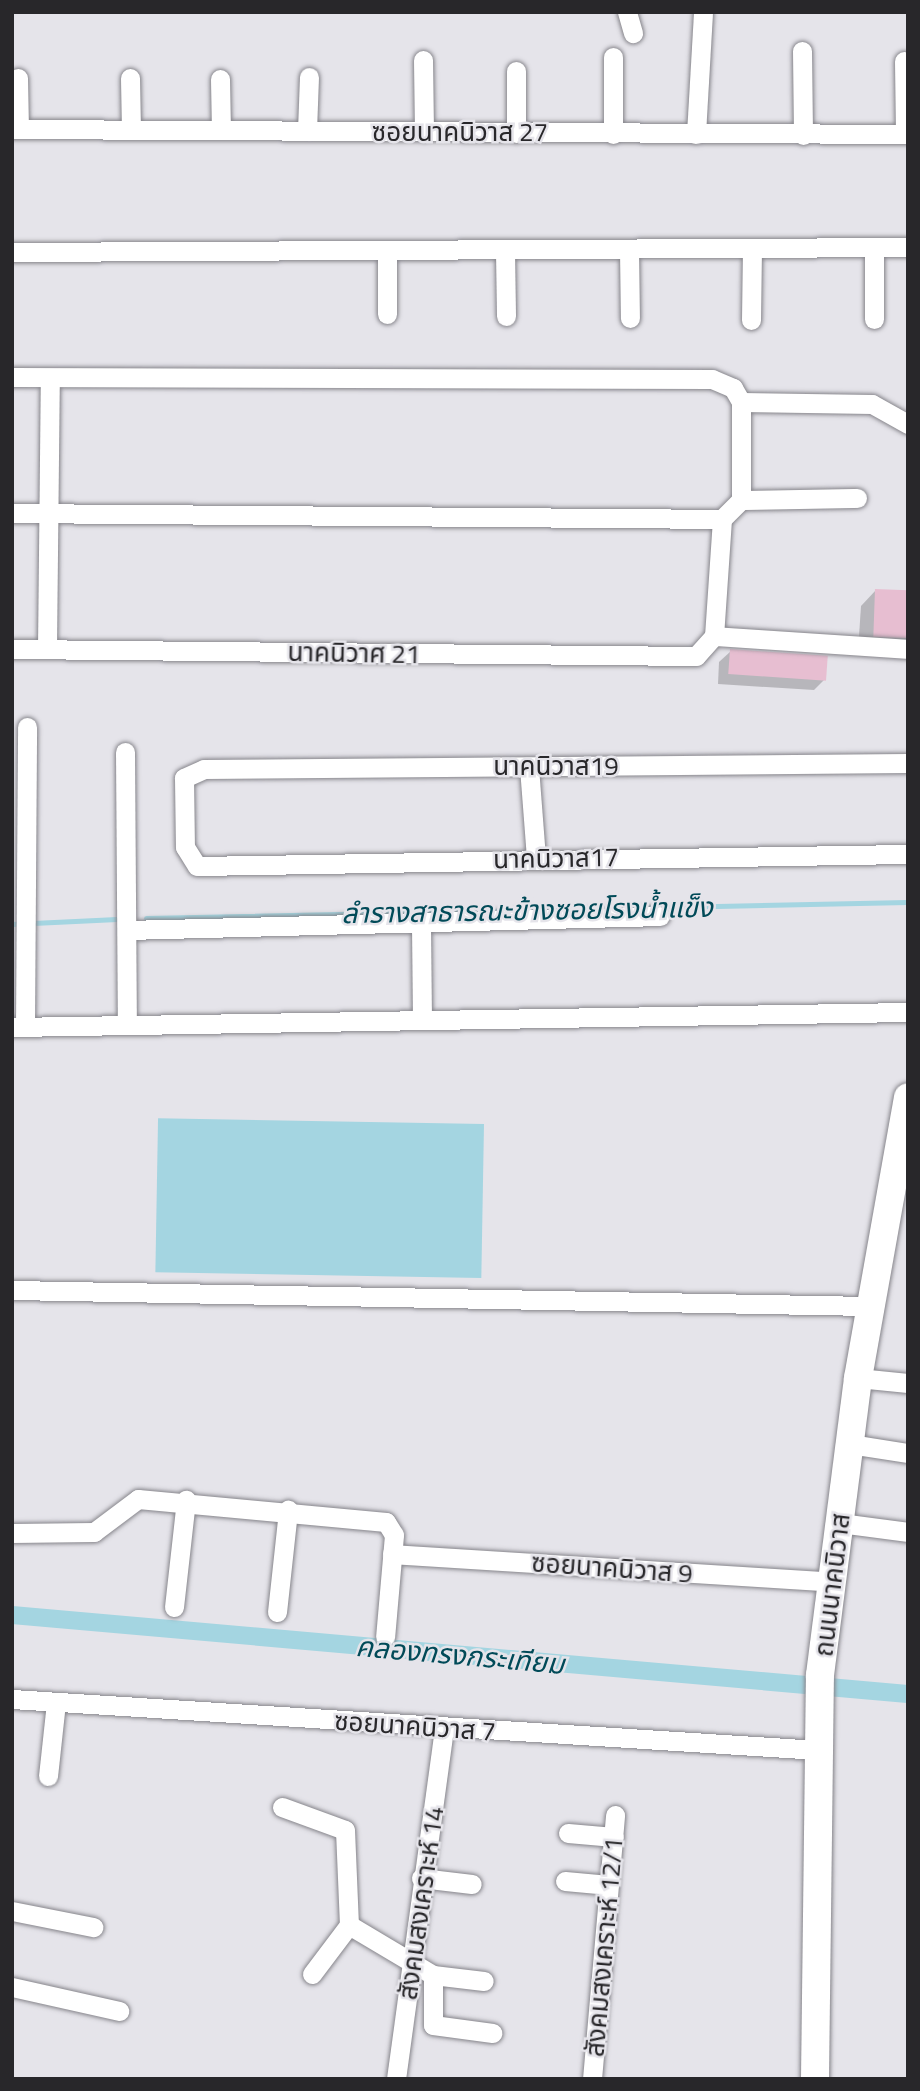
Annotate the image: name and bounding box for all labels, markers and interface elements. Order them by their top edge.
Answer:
street label: ซอยนาคนิวาส 27 [372,116,548,148]
street label: นาคนิวาศ 21 [287,636,421,670]
street label: นาคนิวาส19 [493,750,619,782]
street label: นาคนิวาส17 [493,841,619,875]
water label: ลำรางสาธารณะข้างซอยโรงน้ำแข็ง [341,890,713,930]
street label: ถนนนาคนิวาส [808,1512,856,1658]
street label: ซอยนาคนิวาส 9 [530,1547,694,1589]
water label: คลองทรงกระเทียม [354,1629,566,1681]
street label: ซอยนาคนิวาส 7 [333,1705,497,1747]
street label: สังคมสงเคราะห์ 14 [392,1804,450,2002]
street label: สังคมสงเคราะห์ 12/1 [579,1836,629,2058]

